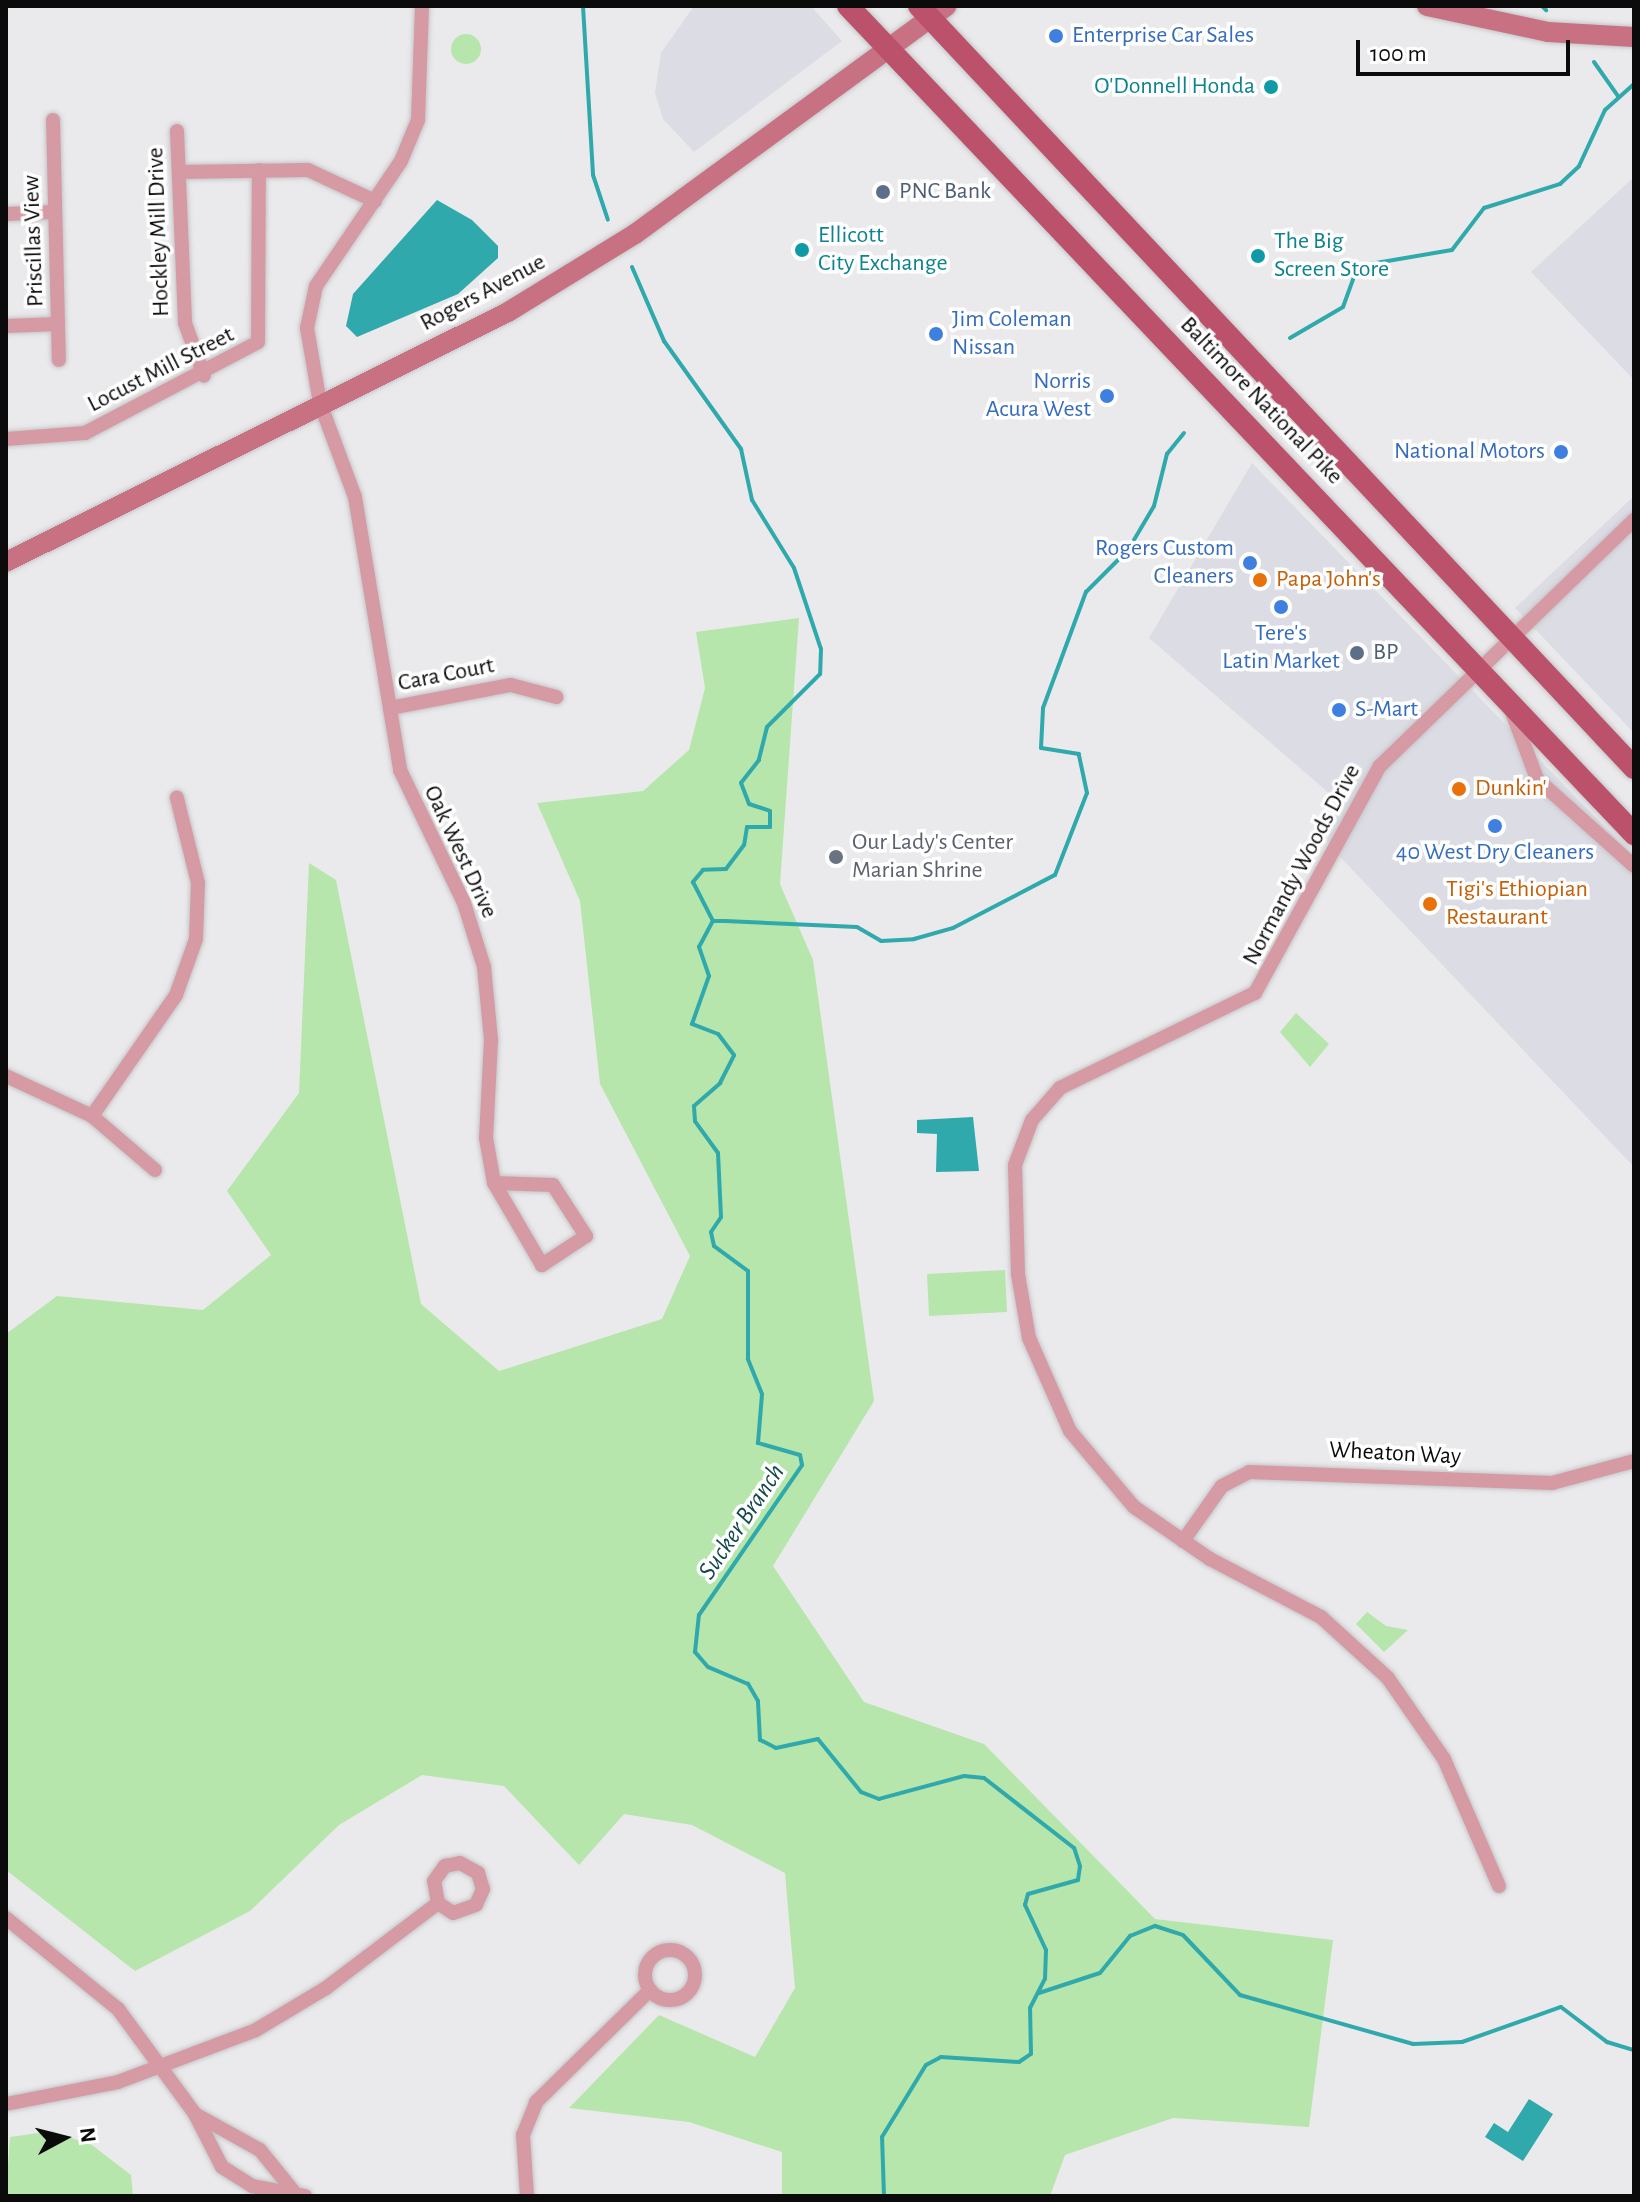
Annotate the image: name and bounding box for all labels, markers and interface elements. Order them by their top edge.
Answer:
place label: Enterprise Car Sales [1072,22,1254,50]
scale bar [1360,24,1574,74]
marker: Enterprise Car Sales [1047,27,1065,45]
text: 100 m [1370,42,1427,66]
place label: O'Donnell Honda [1094,73,1255,101]
marker: O'Donnell Honda [1262,78,1280,96]
street label: Hockley Mill Drive [142,147,176,317]
street label: Priscillas View [17,175,51,307]
place label: PNC Bank [899,178,991,206]
marker: PNC Bank [874,183,892,201]
place label: Ellicott City Exchange [818,222,947,278]
place label: The Big Screen Store [1274,228,1389,284]
marker: Ellicott City Exchange [793,241,811,259]
marker: The Big Screen Store [1249,247,1267,265]
street label: Rogers Avenue [416,248,550,338]
place label: Jim Coleman Nissan [952,306,1072,362]
street label: Baltimore National Pike [1173,311,1349,491]
street label: Locust Mill Street [83,321,239,419]
marker: Jim Coleman Nissan [927,325,945,343]
place label: Norris Acura West [986,368,1091,424]
marker: Norris Acura West [1098,387,1116,405]
place label: National Motors [1394,438,1545,466]
marker: National Motors [1552,443,1570,461]
place label: Rogers Custom Cleaners [1095,535,1234,591]
marker: Rogers Custom Cleaners [1241,554,1259,572]
place label: Papa John's [1276,566,1381,594]
marker: Papa John's [1251,571,1269,589]
marker: Tere's Latin Market [1272,598,1290,616]
place label: Tere's Latin Market [1222,620,1340,676]
place label: BP [1373,639,1398,667]
marker: BP [1348,644,1366,662]
street label: Cara Court [396,652,496,698]
place label: S-Mart [1355,696,1418,724]
marker: S-Mart [1330,701,1348,719]
street label: Normandy Woods Drive [1237,760,1367,970]
place label: Dunkin' [1475,775,1546,803]
marker: Dunkin' [1450,780,1468,798]
street label: Oak West Drive [417,781,503,923]
marker: 40 West Dry Cleaners [1486,817,1504,835]
place label: Our Lady's Center Marian Shrine [852,829,1013,885]
place label: 40 West Dry Cleaners [1396,839,1594,867]
marker: Our Lady's Center Marian Shrine [827,848,845,866]
place label: Tigi's Ethiopian Restaurant [1446,876,1588,932]
marker: Tigi's Ethiopian Restaurant [1421,895,1439,913]
street label: Wheaton Way [1328,1436,1462,1472]
water label: Sucker Branch [692,1458,792,1586]
north arrow [24,2098,104,2178]
text: N [76,2126,100,2144]

